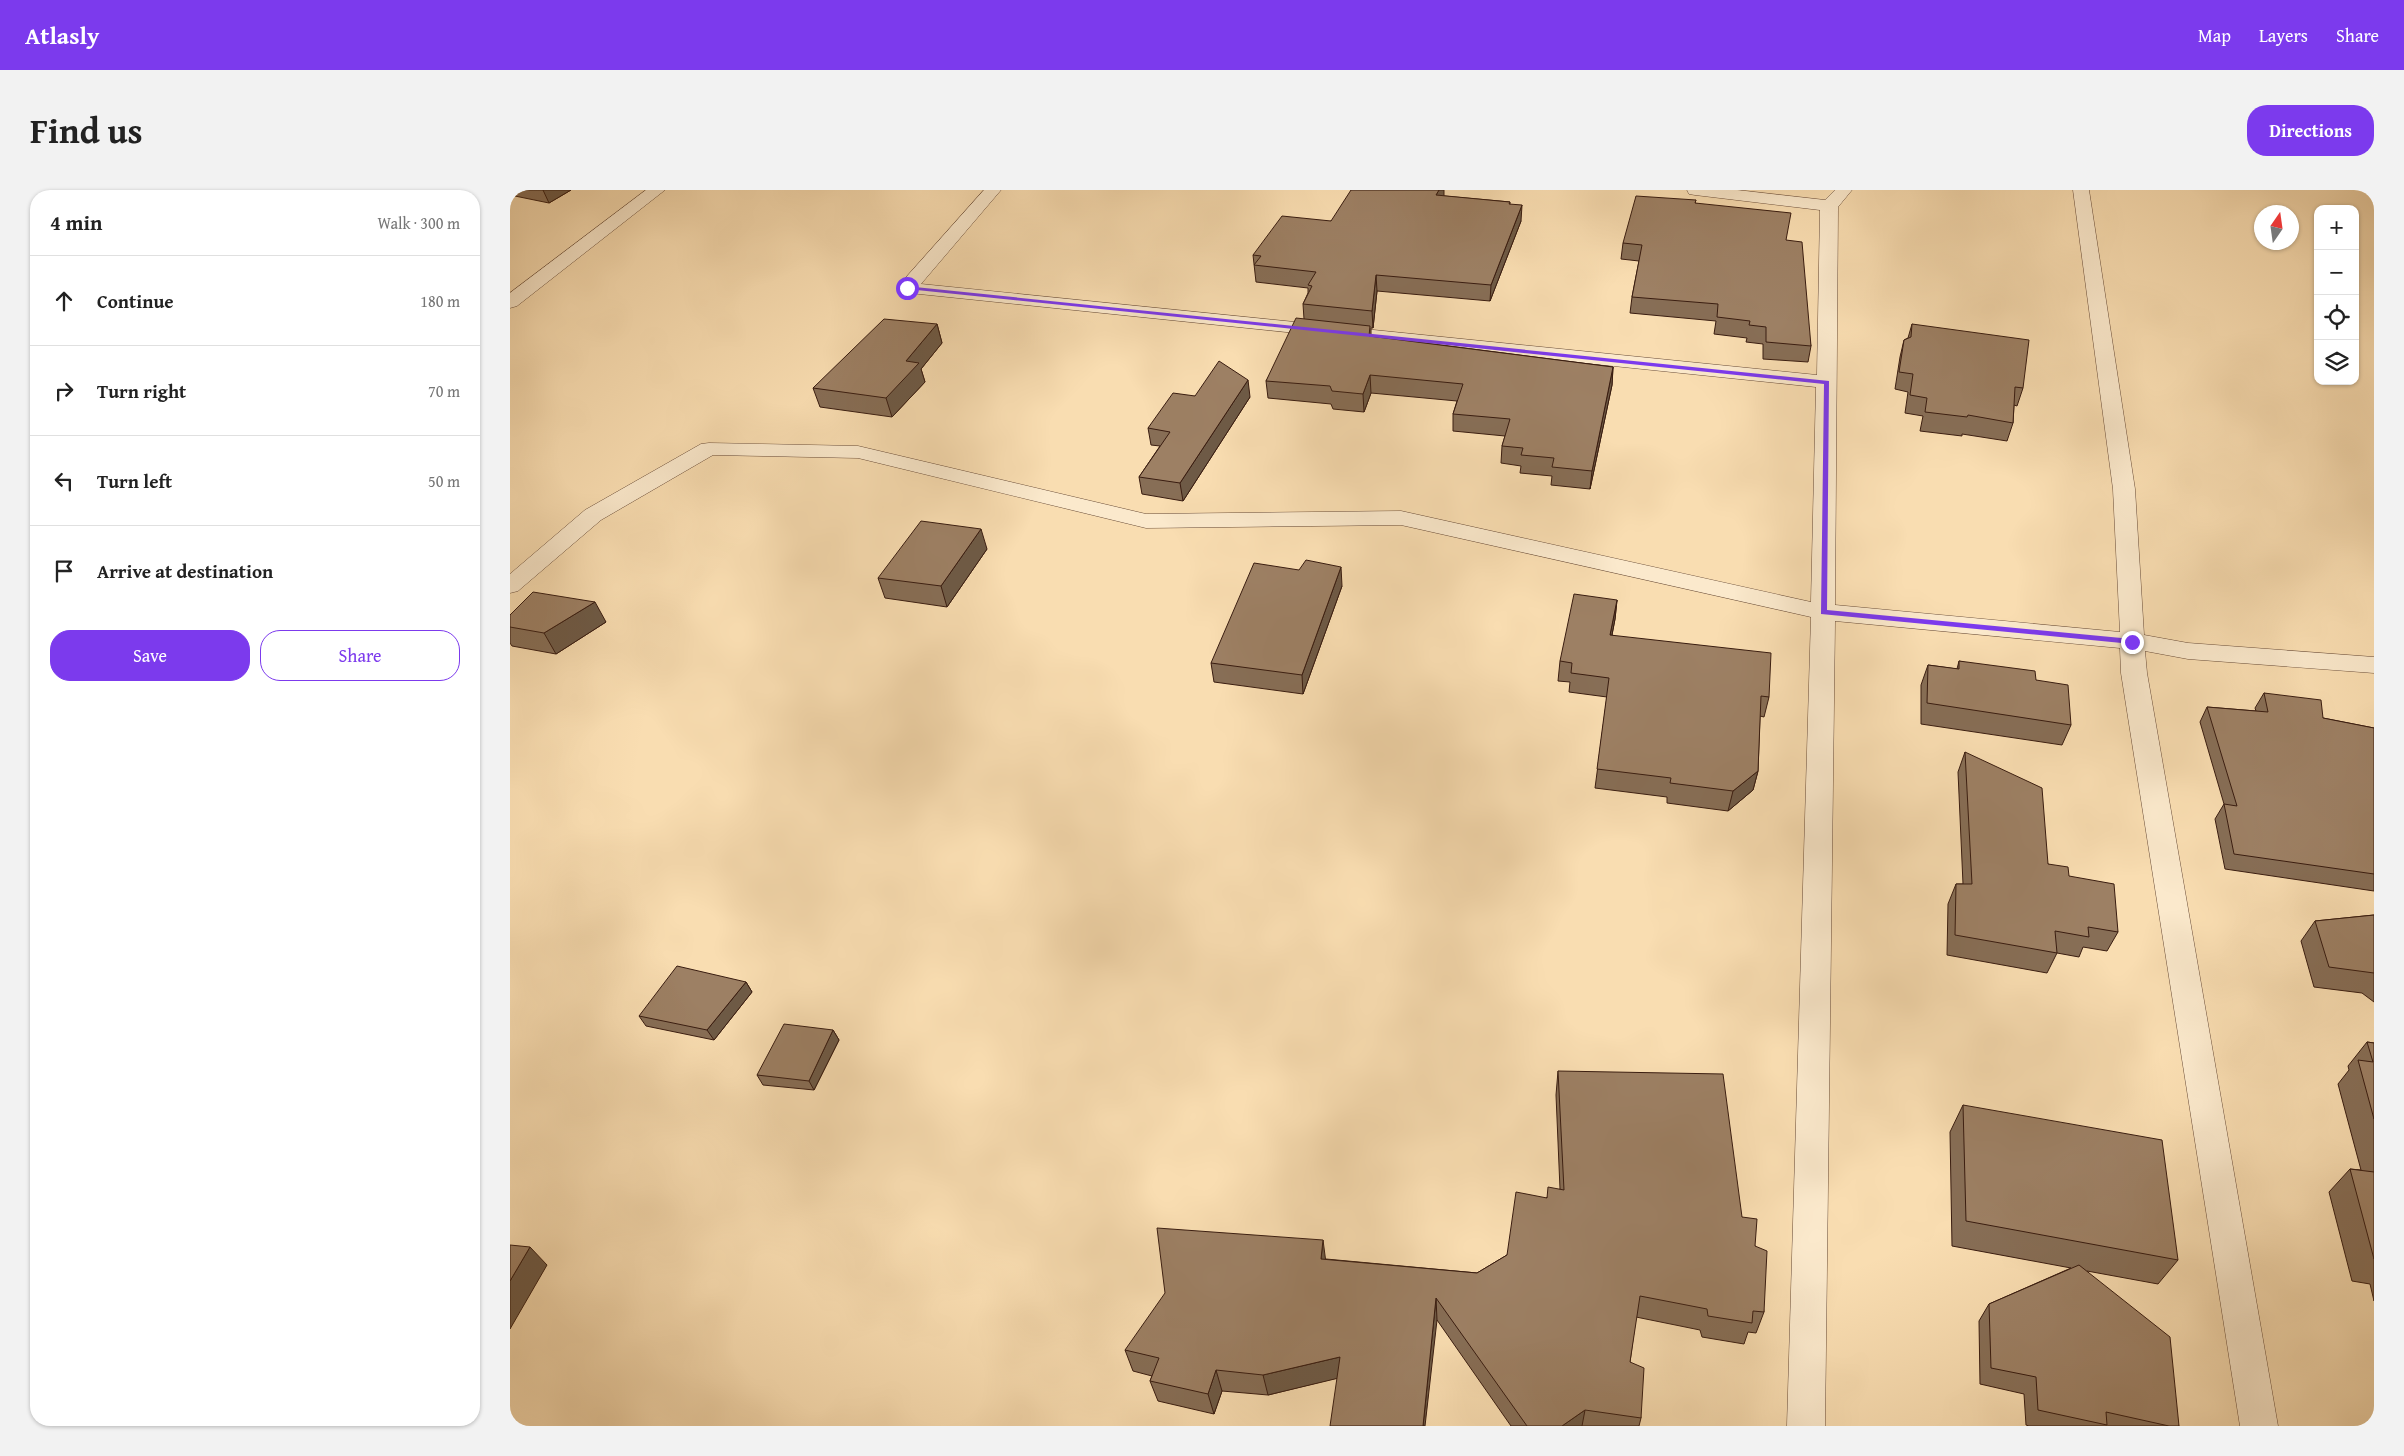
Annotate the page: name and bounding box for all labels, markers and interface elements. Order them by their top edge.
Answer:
text: Atlasly [25,18,99,53]
text: Map [2198,22,2231,49]
text: Layers [2259,22,2308,49]
text: Share [2336,22,2379,49]
text: Find us [30,105,143,156]
button: Directions [2247,105,2374,156]
north arrow [2254,205,2299,250]
map controls [2314,205,2359,385]
button: + [2314,205,2359,250]
text: 4 min [50,207,102,238]
text: Walk · 300 m [377,211,460,235]
button: − [2314,250,2359,295]
route start [896,277,919,300]
icon: ahead [50,287,78,315]
text: Continue [97,287,174,315]
text: 180 m [420,289,460,313]
button: locate [2314,295,2359,340]
button: layers [2314,340,2359,385]
icon: right [50,377,78,405]
text: Turn right [97,377,186,405]
text: 70 m [428,379,460,403]
icon: left [50,467,78,495]
text: Turn left [97,467,172,495]
text: 50 m [428,469,460,493]
icon: arrive [50,557,78,585]
text: Arrive at destination [97,557,273,585]
button: Save [50,630,250,681]
button: Share [260,630,460,681]
route end [2121,631,2144,654]

